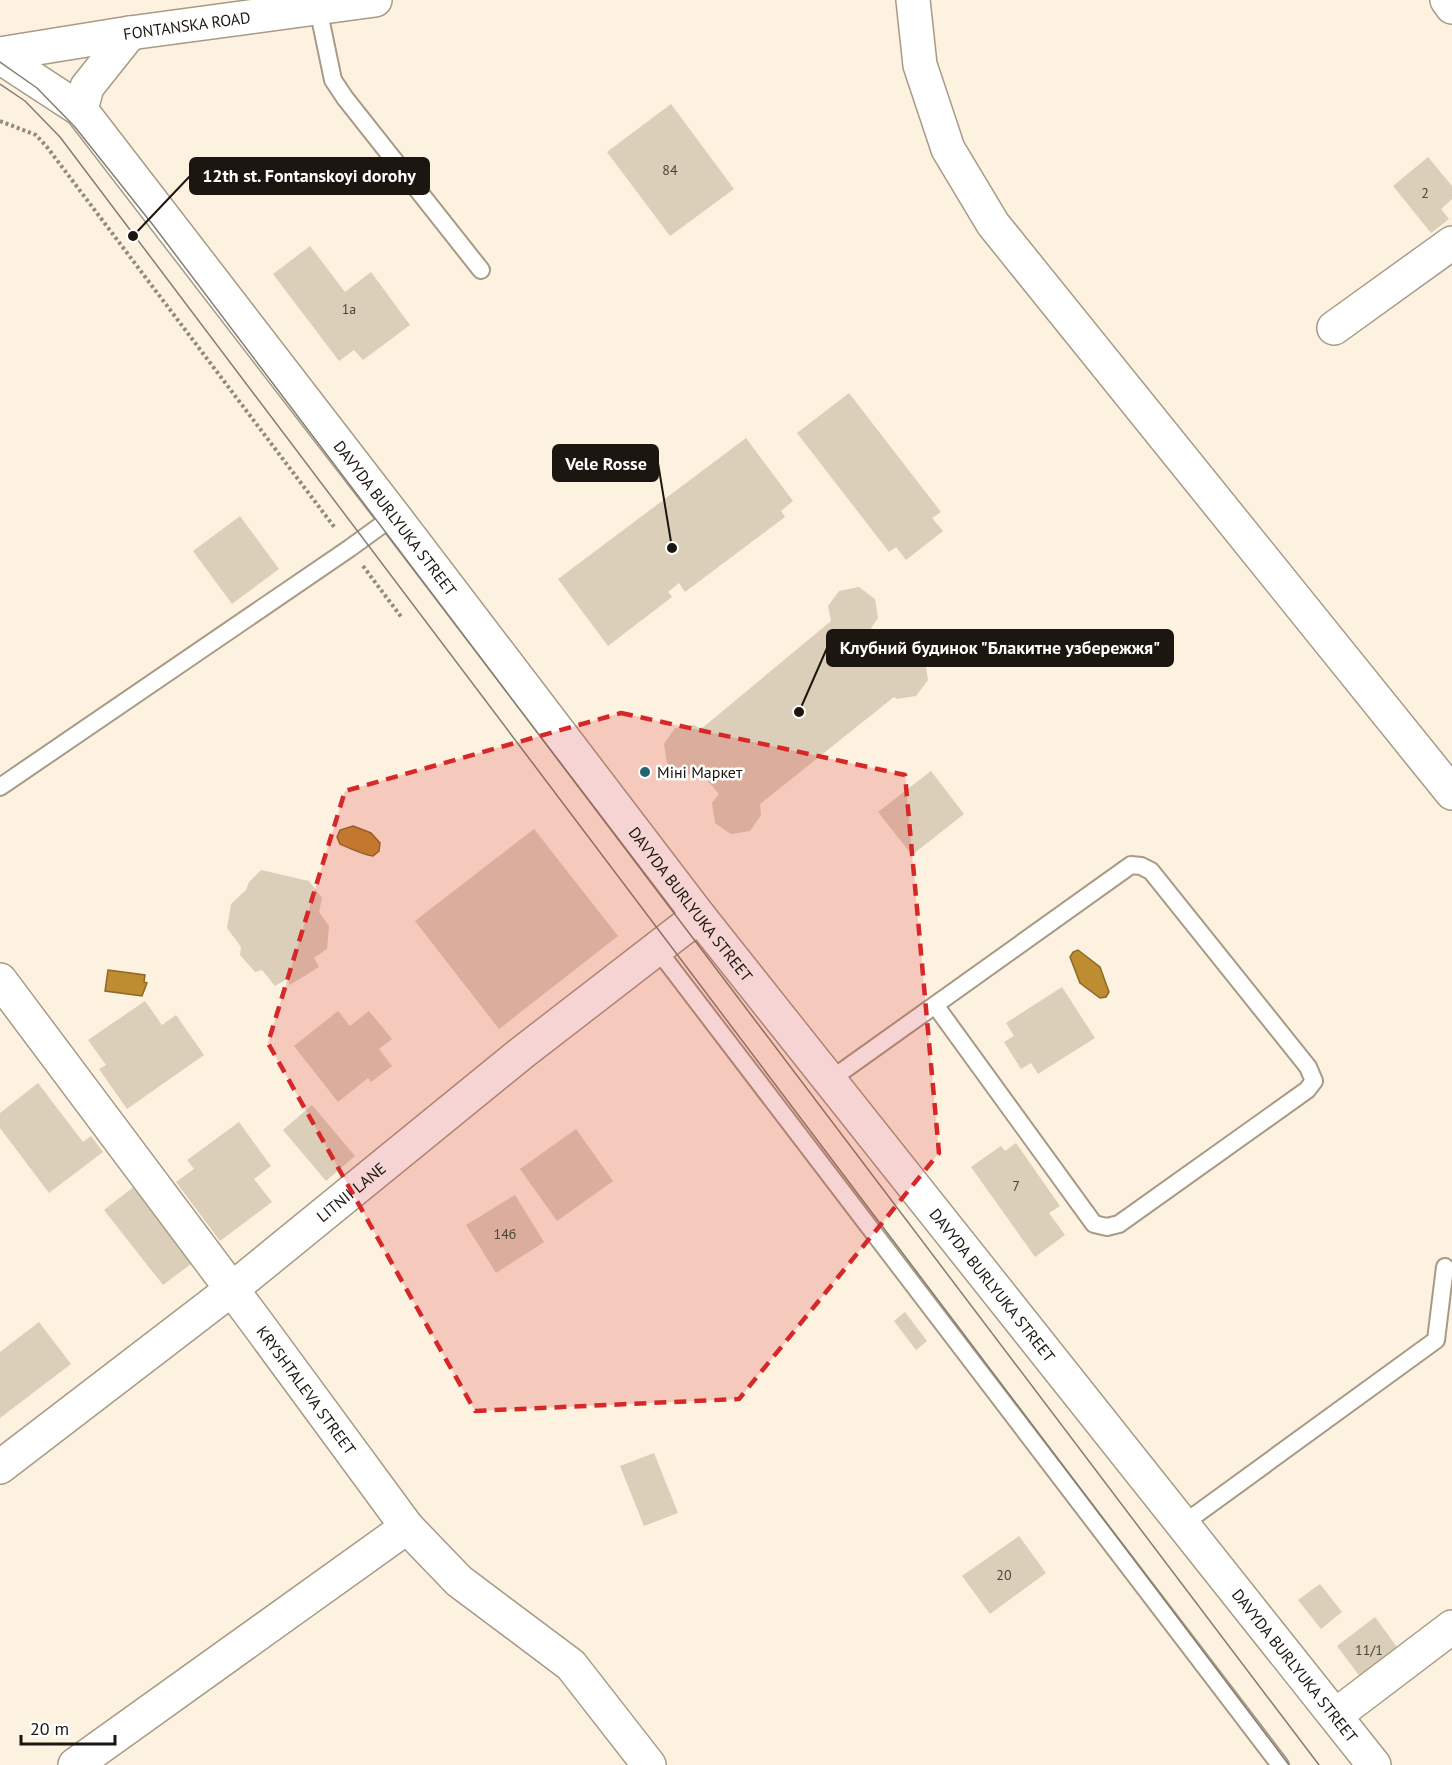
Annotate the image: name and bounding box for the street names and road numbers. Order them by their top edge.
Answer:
street label: FONTANSKA ROAD [122,7,252,44]
street label: DAVYDA BURLYUKA STREET [330,437,461,600]
street label: DAVYDA BURLYUKA STREET [625,823,757,985]
street label: LITNII LANE [312,1158,390,1226]
street label: DAVYDA BURLYUKA STREET [925,1204,1060,1366]
street label: KRYSHTALEVA STREET [252,1322,360,1459]
street label: DAVYDA BURLYUKA STREET [1228,1585,1362,1746]

